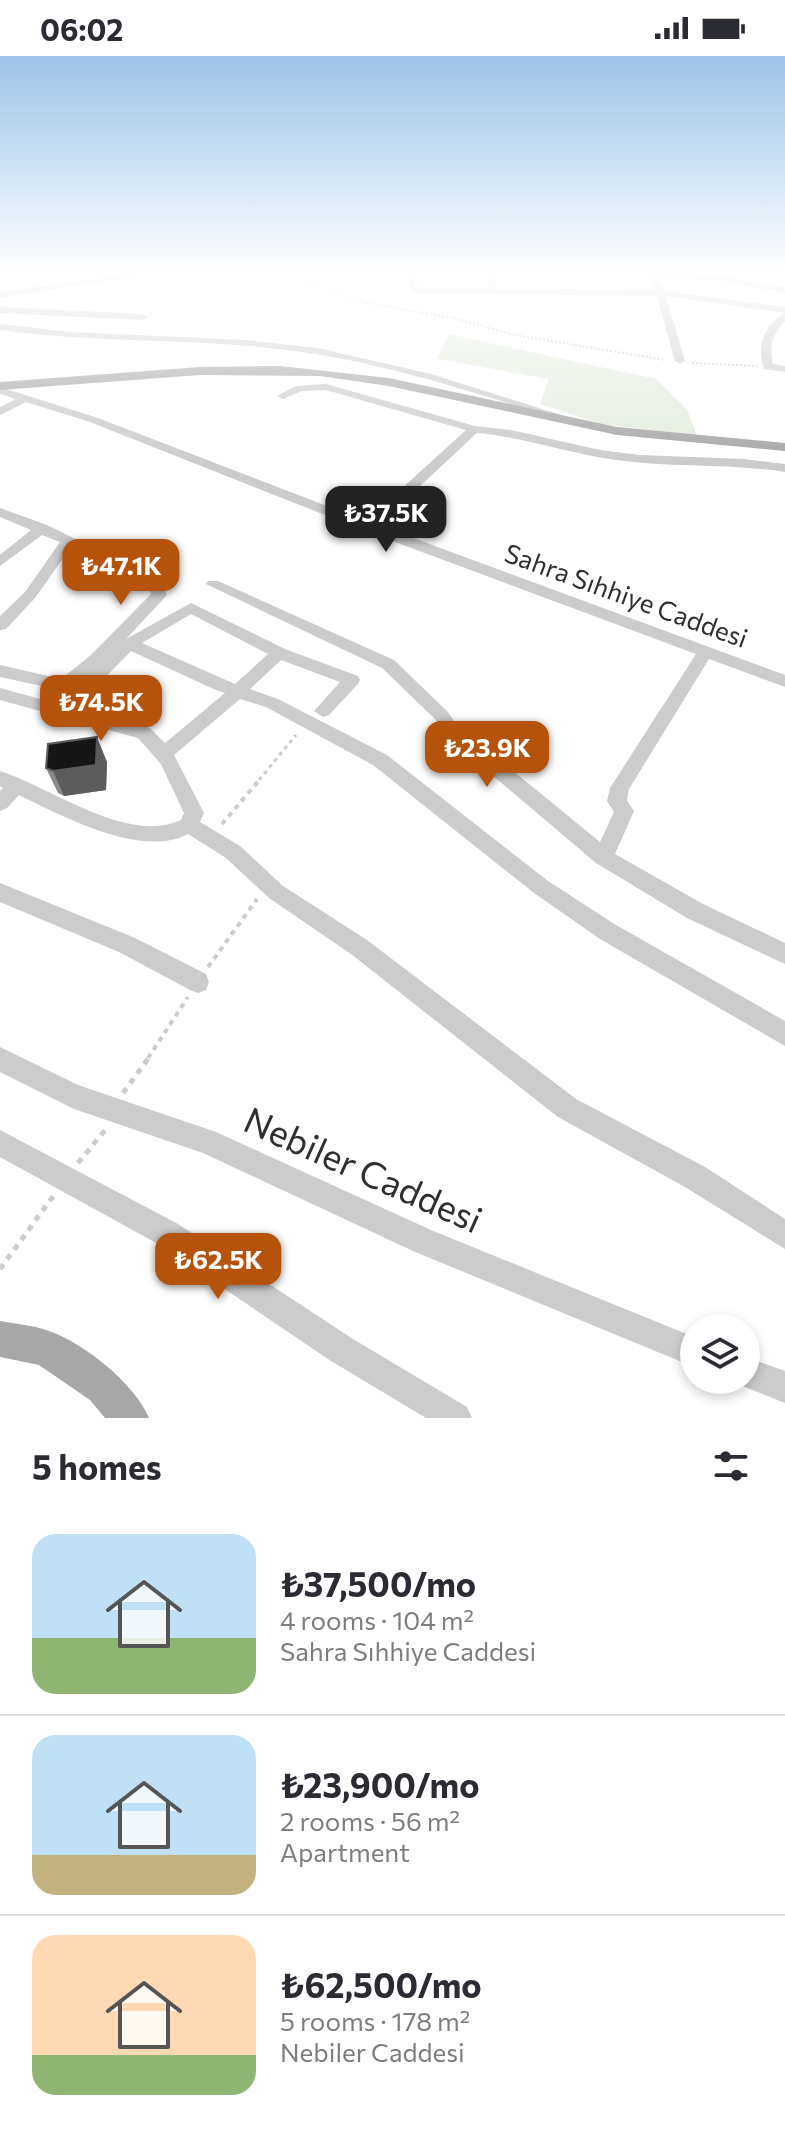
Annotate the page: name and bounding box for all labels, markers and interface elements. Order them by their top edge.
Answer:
text: 06:02 [40,10,123,47]
pin: ₺37.5K [321,486,451,554]
text: ₺37.5K [343,496,429,527]
street label: Sahra Sıhhiye Caddesi [501,536,752,653]
pin: ₺47.1K [56,539,186,607]
text: ₺47.1K [80,549,162,580]
pin: ₺74.5K [36,675,166,743]
text: ₺74.5K [58,685,144,716]
pin: ₺23.9K [422,721,552,789]
text: ₺23.9K [443,731,531,762]
street label: Nebiler Caddesi [238,1096,490,1240]
pin: ₺62.5K [153,1233,283,1301]
text: ₺62.5K [173,1243,263,1274]
map controls [680,1314,760,1394]
button: layers [680,1314,760,1394]
icon: filters [709,1444,753,1488]
text: 5 homes [32,1445,162,1487]
text: ₺37,500/mo [280,1562,476,1604]
icon: home [96,1566,192,1662]
text: 4 rooms · 104 m² [280,1604,474,1635]
text: Sahra Sıhhiye Caddesi [280,1635,536,1666]
text: ₺23,900/mo [280,1763,479,1805]
icon: home [96,1767,192,1863]
text: 2 rooms · 56 m² [280,1805,460,1836]
text: Apartment [280,1836,410,1867]
text: ₺62,500/mo [280,1963,482,2005]
icon: home [96,1967,192,2063]
text: 5 rooms · 178 m² [280,2005,470,2036]
text: Nebiler Caddesi [280,2036,465,2067]

